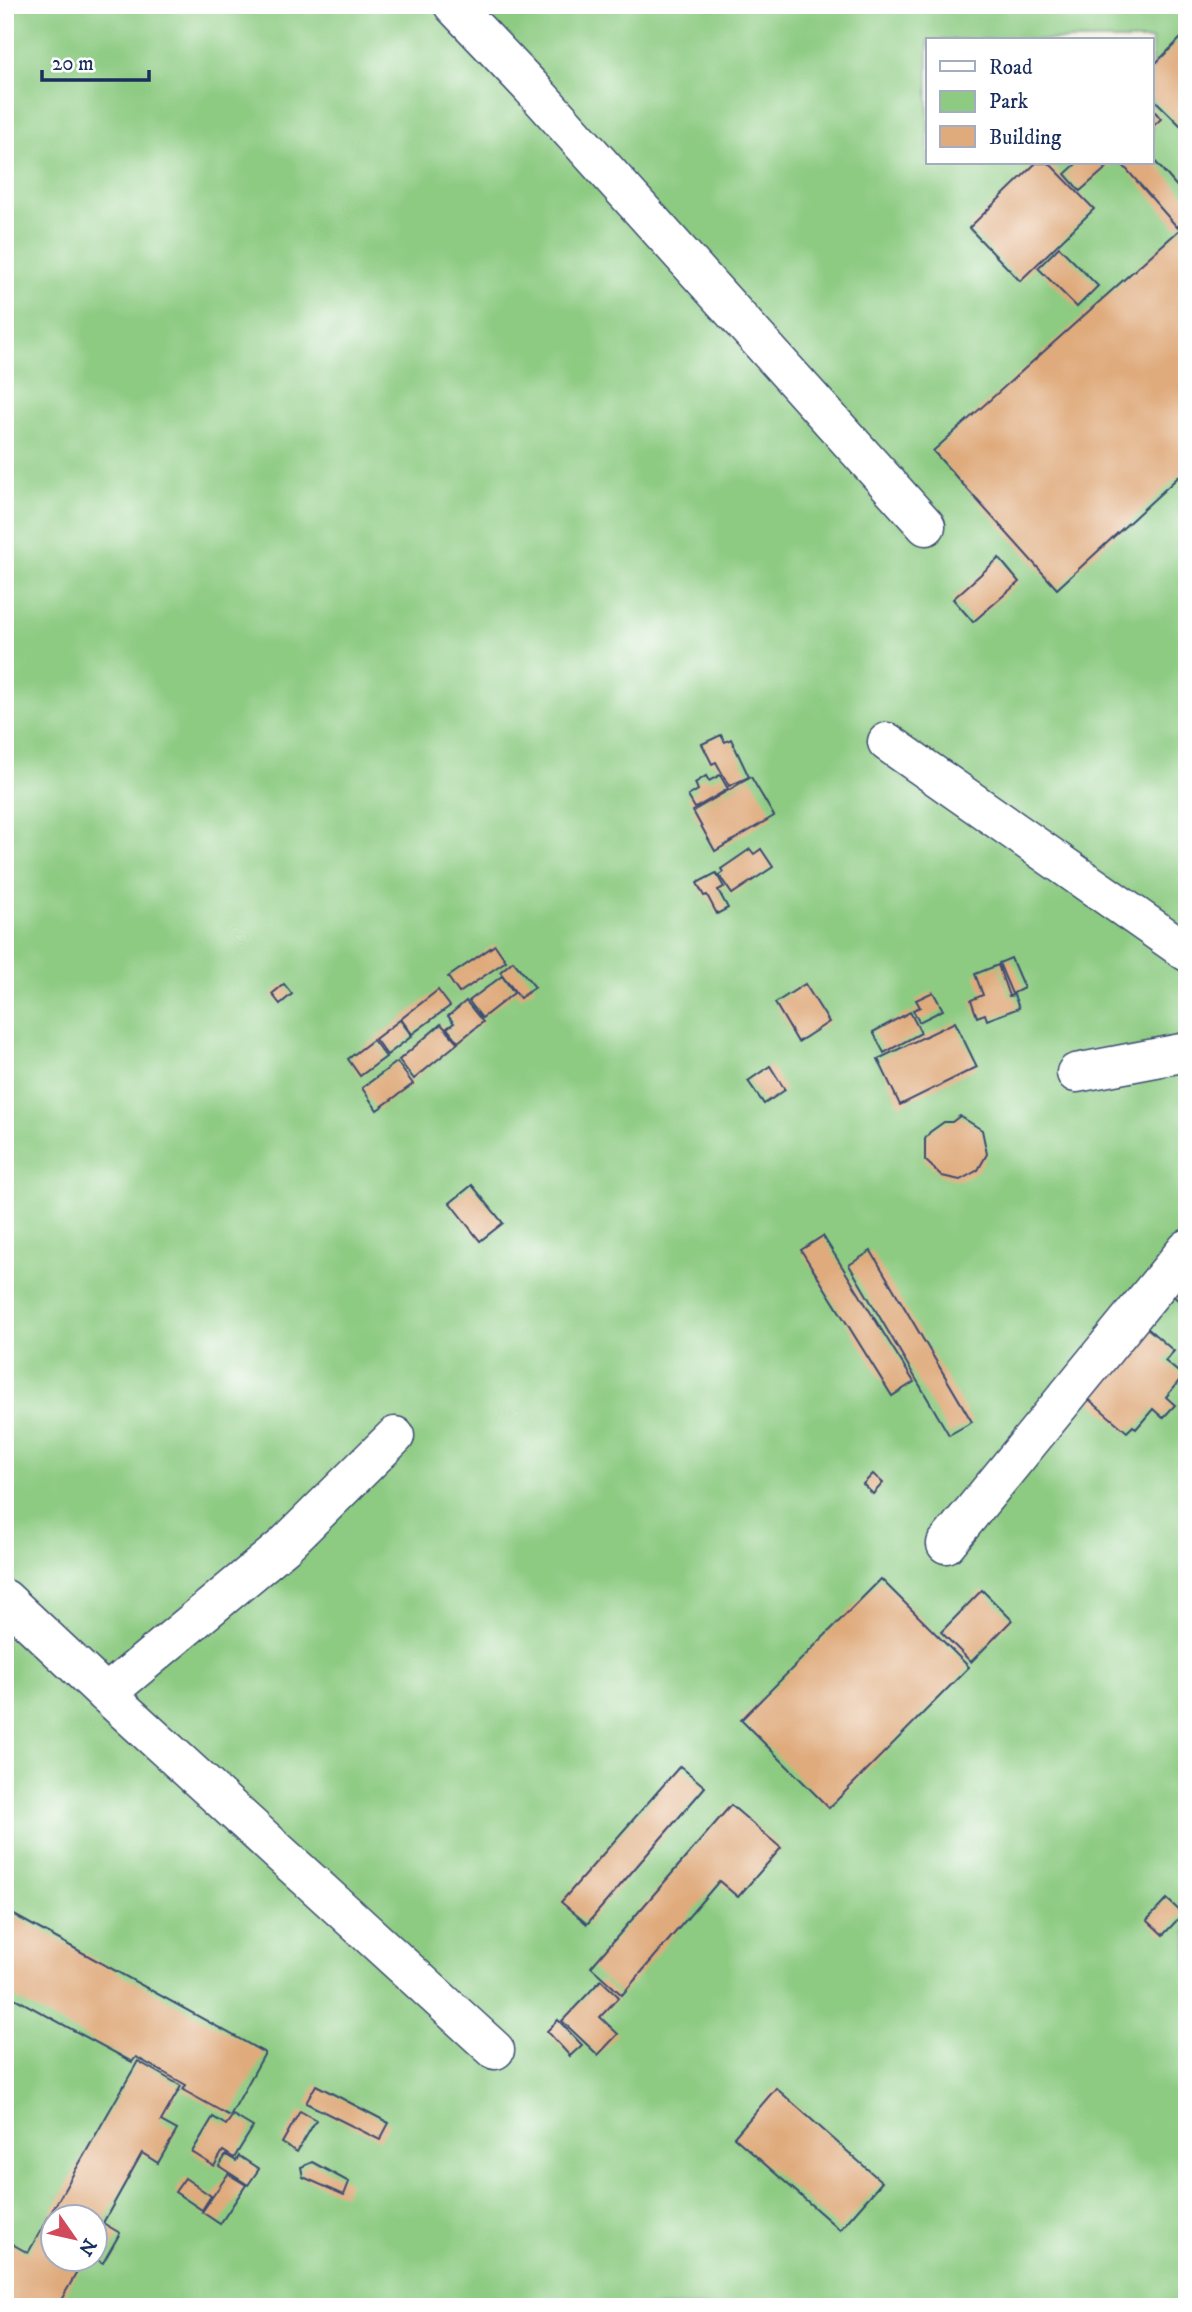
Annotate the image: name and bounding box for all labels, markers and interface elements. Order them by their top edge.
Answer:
scale bar [42,38,149,82]
legend [926,38,1154,164]
text: 20 m [52,51,94,77]
text: Road [989,55,1033,81]
text: Park [989,89,1029,115]
text: Building [989,125,1062,151]
north arrow [38,2204,108,2274]
text: N [73,2234,101,2260]

